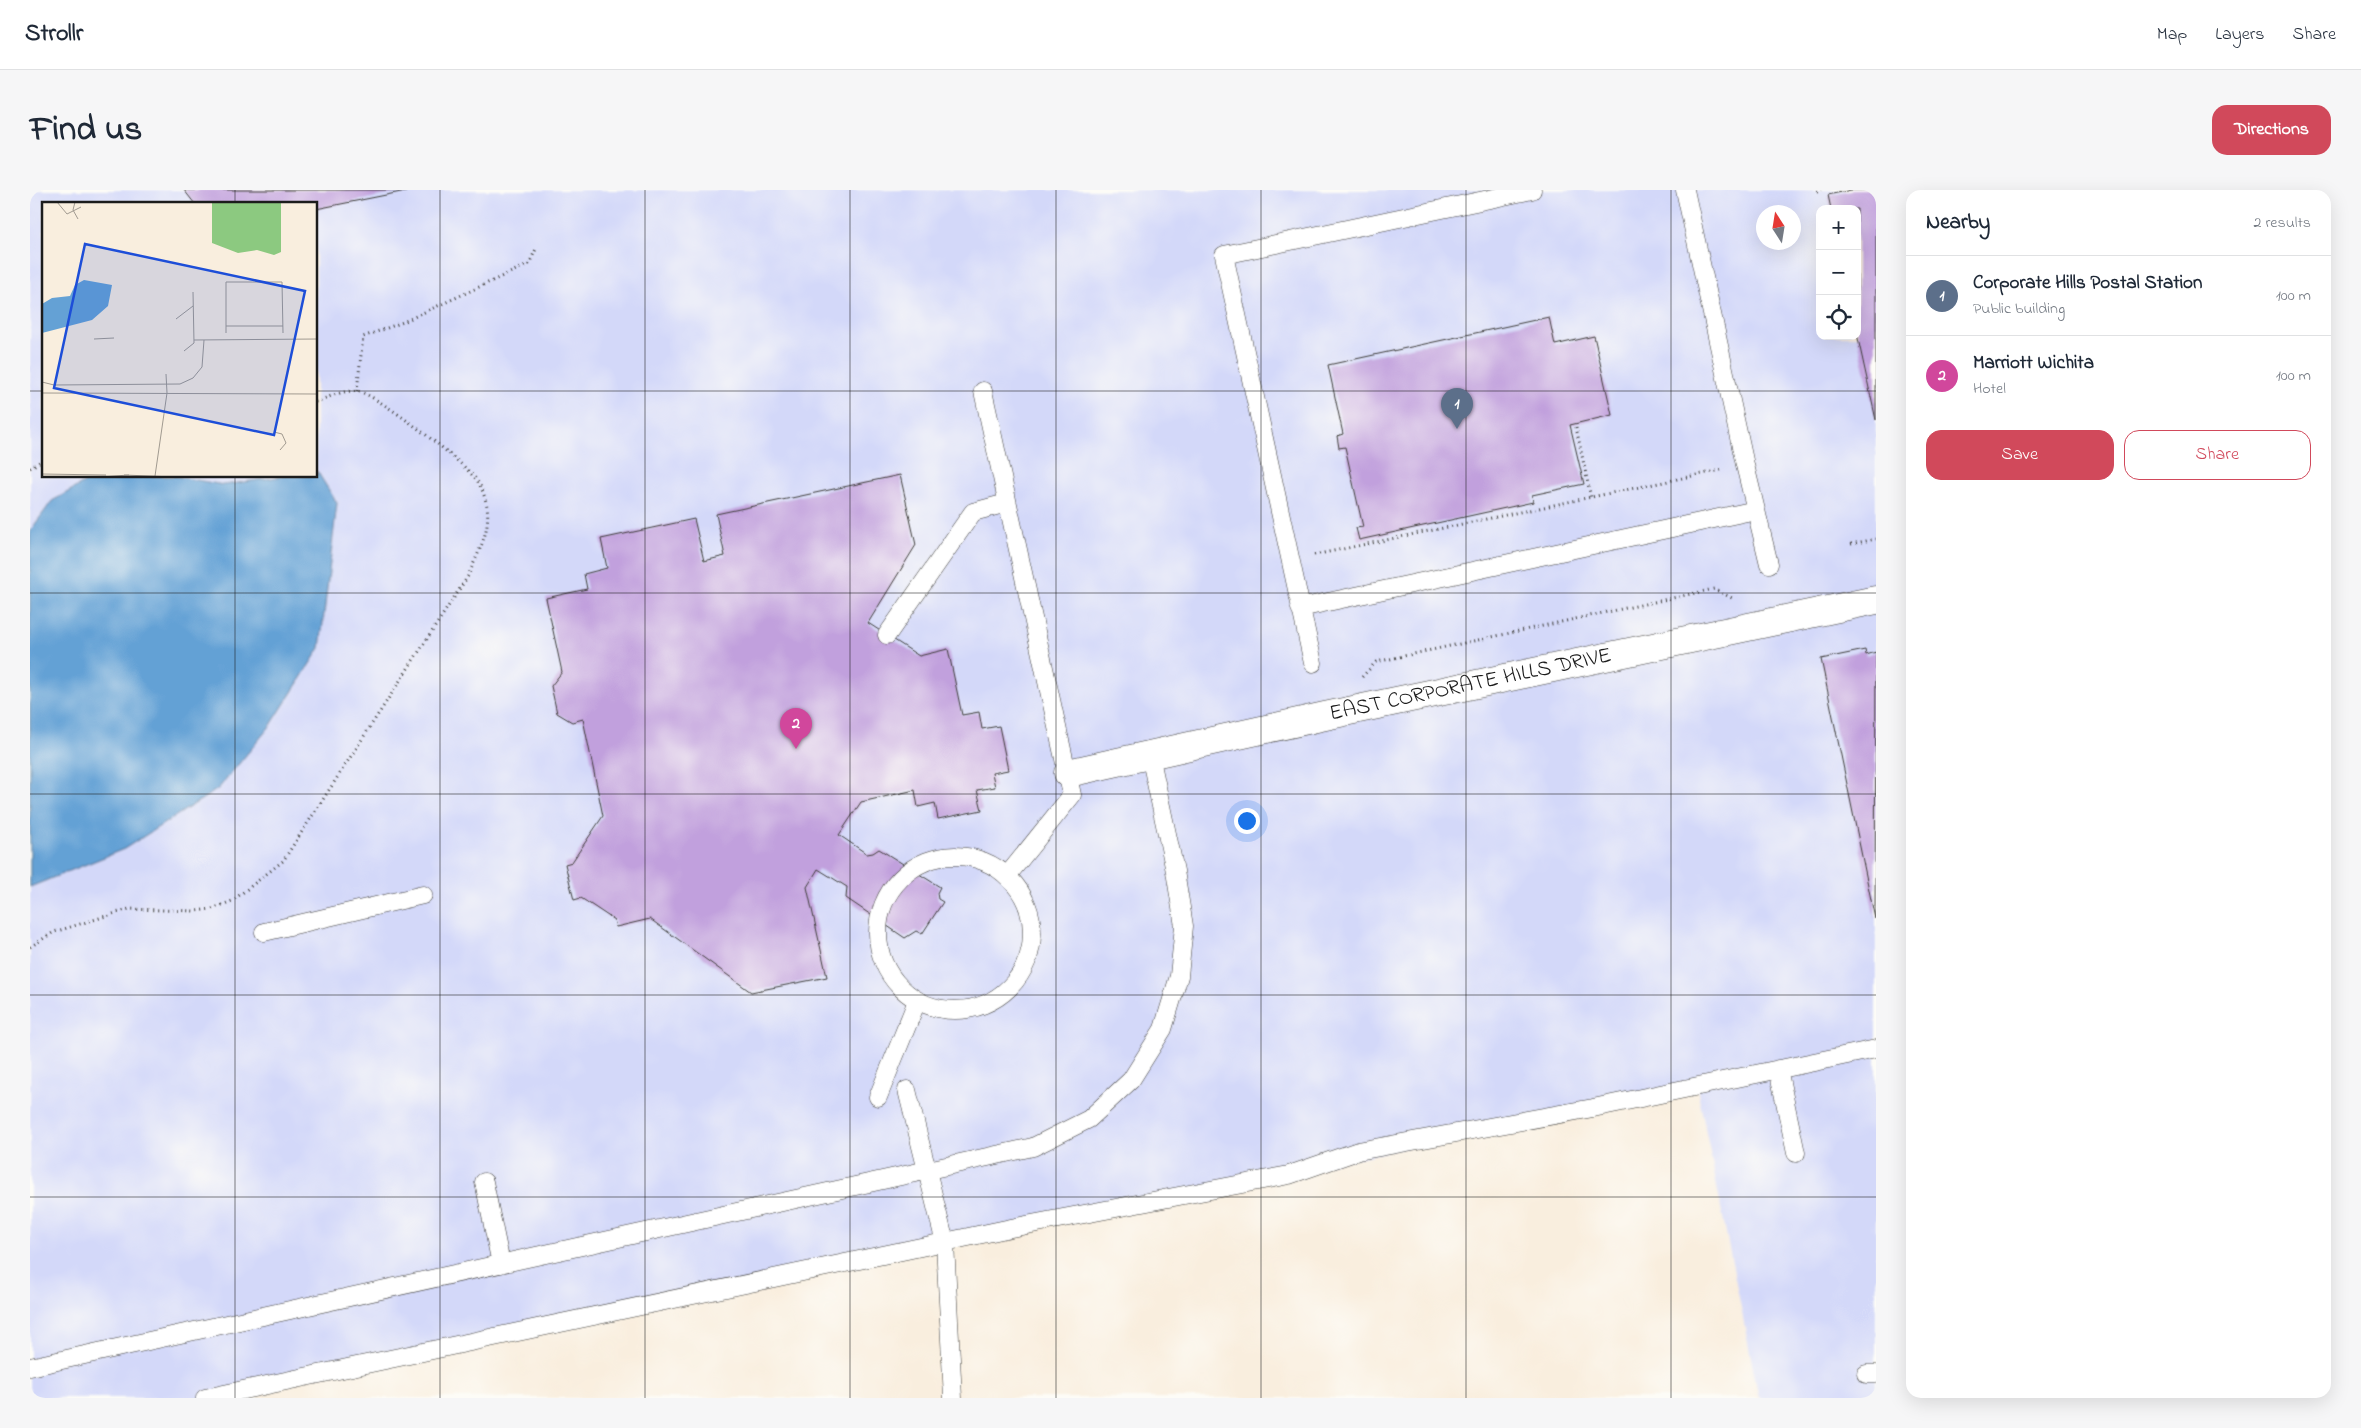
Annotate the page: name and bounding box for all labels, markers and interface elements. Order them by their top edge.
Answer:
text: Strollr [25,17,83,52]
text: Map [2157,22,2187,48]
text: Layers [2215,22,2265,48]
text: Share [2293,22,2336,48]
text: Find us [30,105,142,156]
button: Directions [2212,105,2331,155]
inset map [42,202,318,478]
north arrow [1756,205,1801,250]
map controls [1816,205,1861,340]
button: + [1816,205,1861,250]
text: Nearby [1926,208,1990,238]
text: 2 results [2253,211,2311,235]
button: − [1816,250,1861,295]
text: Corporate Hills Postal Station [1973,270,2202,297]
text: 1 [1939,284,1945,308]
text: 100 m [2276,284,2311,308]
button: locate [1816,295,1861,340]
text: Public building [1973,297,2065,321]
text: Marriott Wichita [1973,350,2094,377]
text: 2 [1938,364,1946,388]
text: 100 m [2276,364,2311,388]
text: Hotel [1973,377,2006,401]
pin: 1 [1441,388,1473,429]
button: Save [1926,430,2114,480]
button: Share [2124,430,2311,480]
street label: EAST CORPORATE HILLS DRIVE [1327,640,1614,731]
pin: 2 [780,708,812,749]
your location [1234,808,1260,834]

